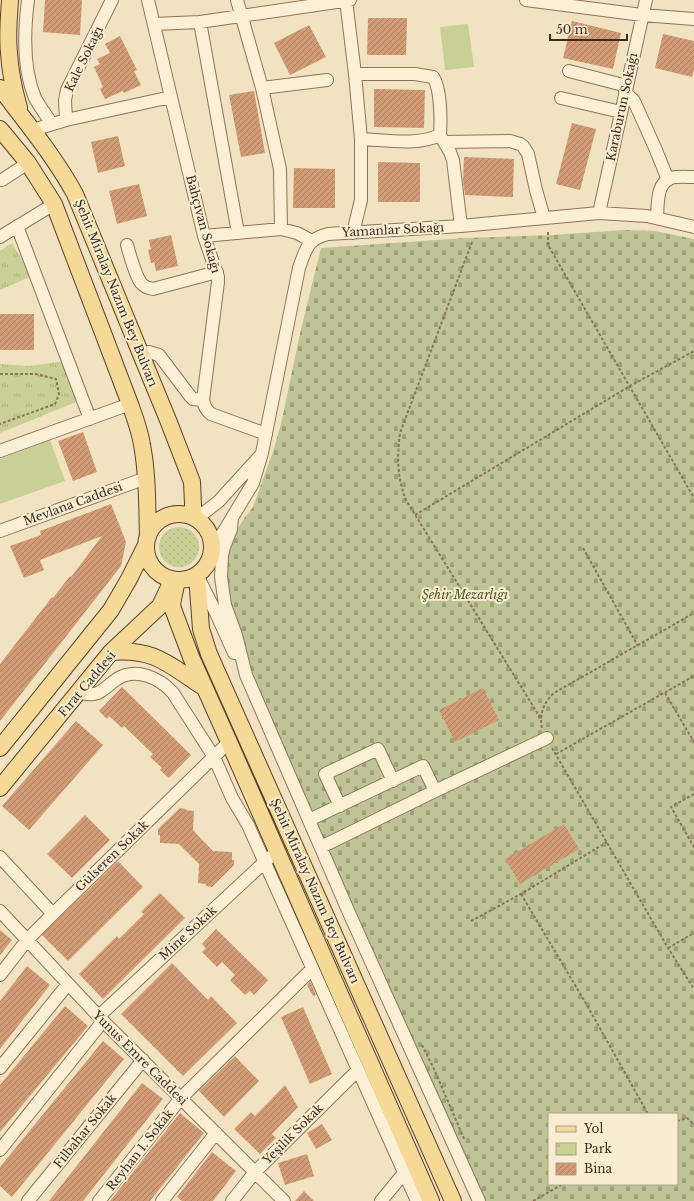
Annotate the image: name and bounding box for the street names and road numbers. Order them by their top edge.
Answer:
street label: Kale Sokağı [61,24,106,94]
street label: Karaburun Sokağı [603,51,640,163]
street label: Bahçıvan Sokağı [183,173,224,275]
street label: Şehit Miralay Nazım Bey Bulvarı [72,197,161,389]
street label: Yamanlar Sokağı [340,219,444,240]
street label: Mevlana Caddesi [21,479,124,528]
street label: Fırat Caddesi [55,648,118,720]
street label: Şehit Miralay Nazım Bey Bulvarı [268,796,363,986]
street label: Gülseren Sokak [72,817,152,894]
street label: Mine Sokak [156,902,220,963]
street label: Yunus Emre Caddesi [89,1006,191,1108]
street label: Filbahar Sokak [50,1090,120,1171]
street label: Yeşilik Sokak [258,1100,327,1168]
street label: Reyhan 1. Sokak [103,1105,176,1193]

